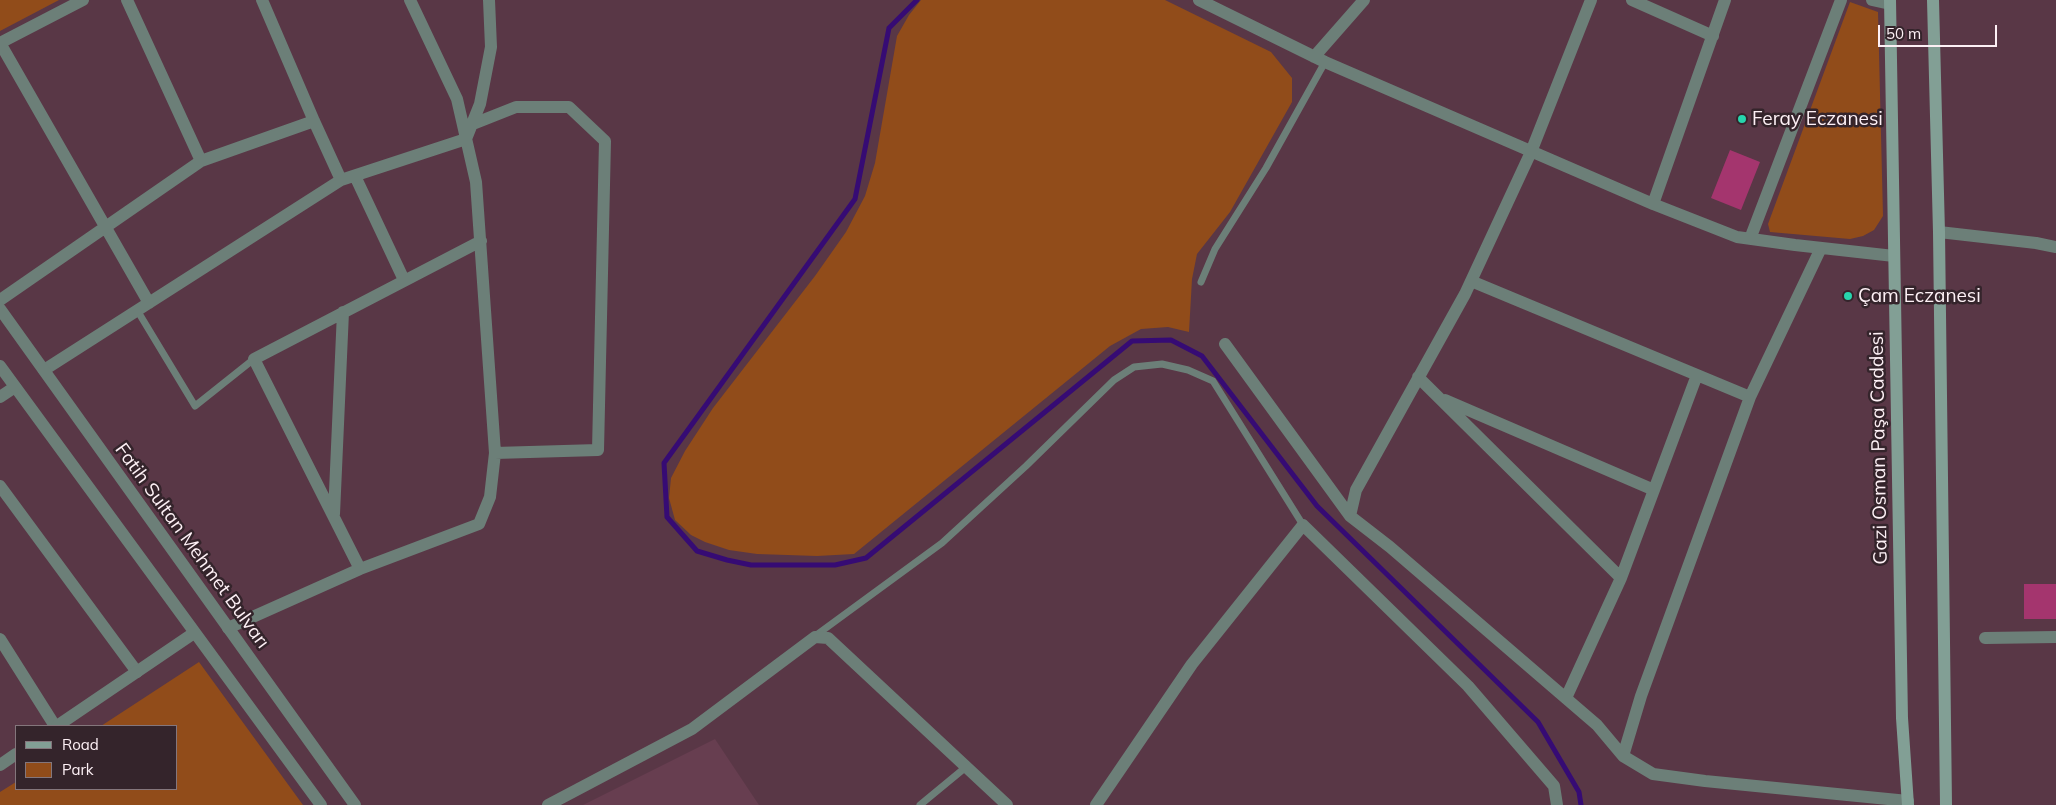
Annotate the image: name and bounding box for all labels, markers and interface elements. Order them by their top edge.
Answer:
scale bar [1881,15,2000,47]
text: 50 m [1886,24,1921,43]
place label: Feray Eczanesi [1752,108,1883,130]
marker: Feray Eczanesi [1736,113,1748,125]
place label: Çam Eczanesi [1858,285,1981,307]
marker: Çam Eczanesi [1842,290,1854,302]
street label: Gazi Osman Paşa Caddesi [1866,331,1892,565]
street label: Fatih Sultan Mehmet Bulvarı [110,439,274,653]
legend [15,725,178,790]
text: Road [62,735,99,754]
text: Park [62,760,94,779]

